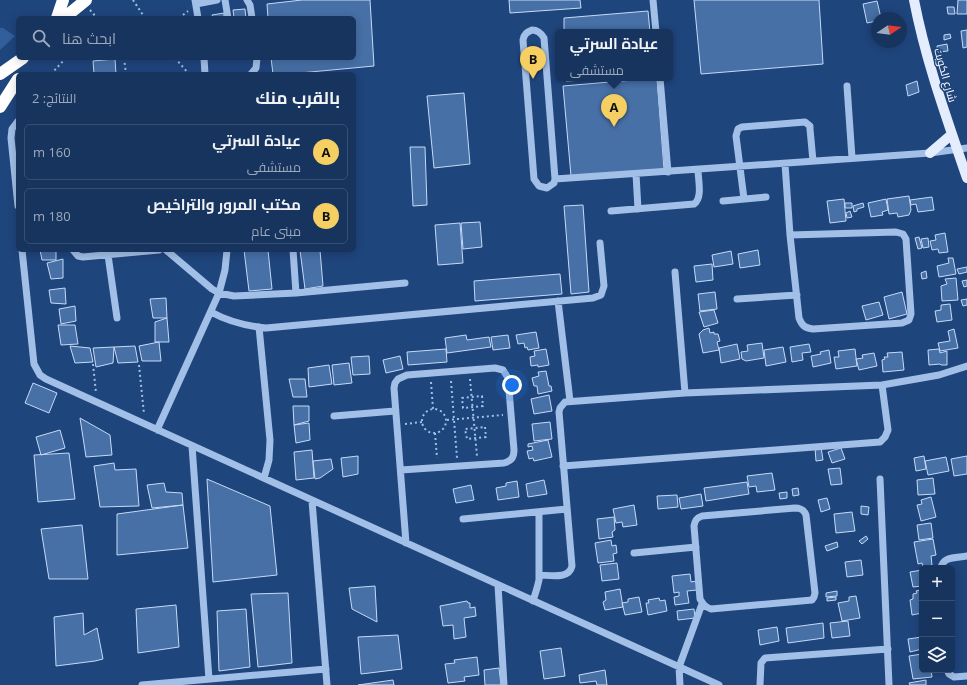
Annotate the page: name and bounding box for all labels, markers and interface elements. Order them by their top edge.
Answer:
north arrow [871,12,907,48]
search box [16,16,356,60]
icon: search [30,27,52,49]
text: ابحث هنا [62,28,116,48]
popup [555,29,673,81]
text: عيادة السرتي [570,33,658,53]
pin: B [520,46,546,79]
street label: شارع الكويت [930,46,961,104]
text: مستشفى [570,61,624,79]
text: بالقرب منك [255,86,340,109]
text: النتائج: 2 [32,89,76,107]
pin: A [601,94,627,127]
text: عيادة السرتي [212,130,301,150]
text: 160 m [33,143,71,161]
text: A [322,143,331,161]
text: مستشفى [247,158,301,176]
text: مكتب المرور والتراخيص [147,194,301,214]
text: 180 m [33,207,71,225]
text: B [322,207,330,225]
text: مبنى عام [251,222,301,240]
your location [502,375,522,395]
map controls [919,565,955,673]
button: + [919,565,955,601]
button: − [919,601,955,637]
button: layers [919,637,955,673]

